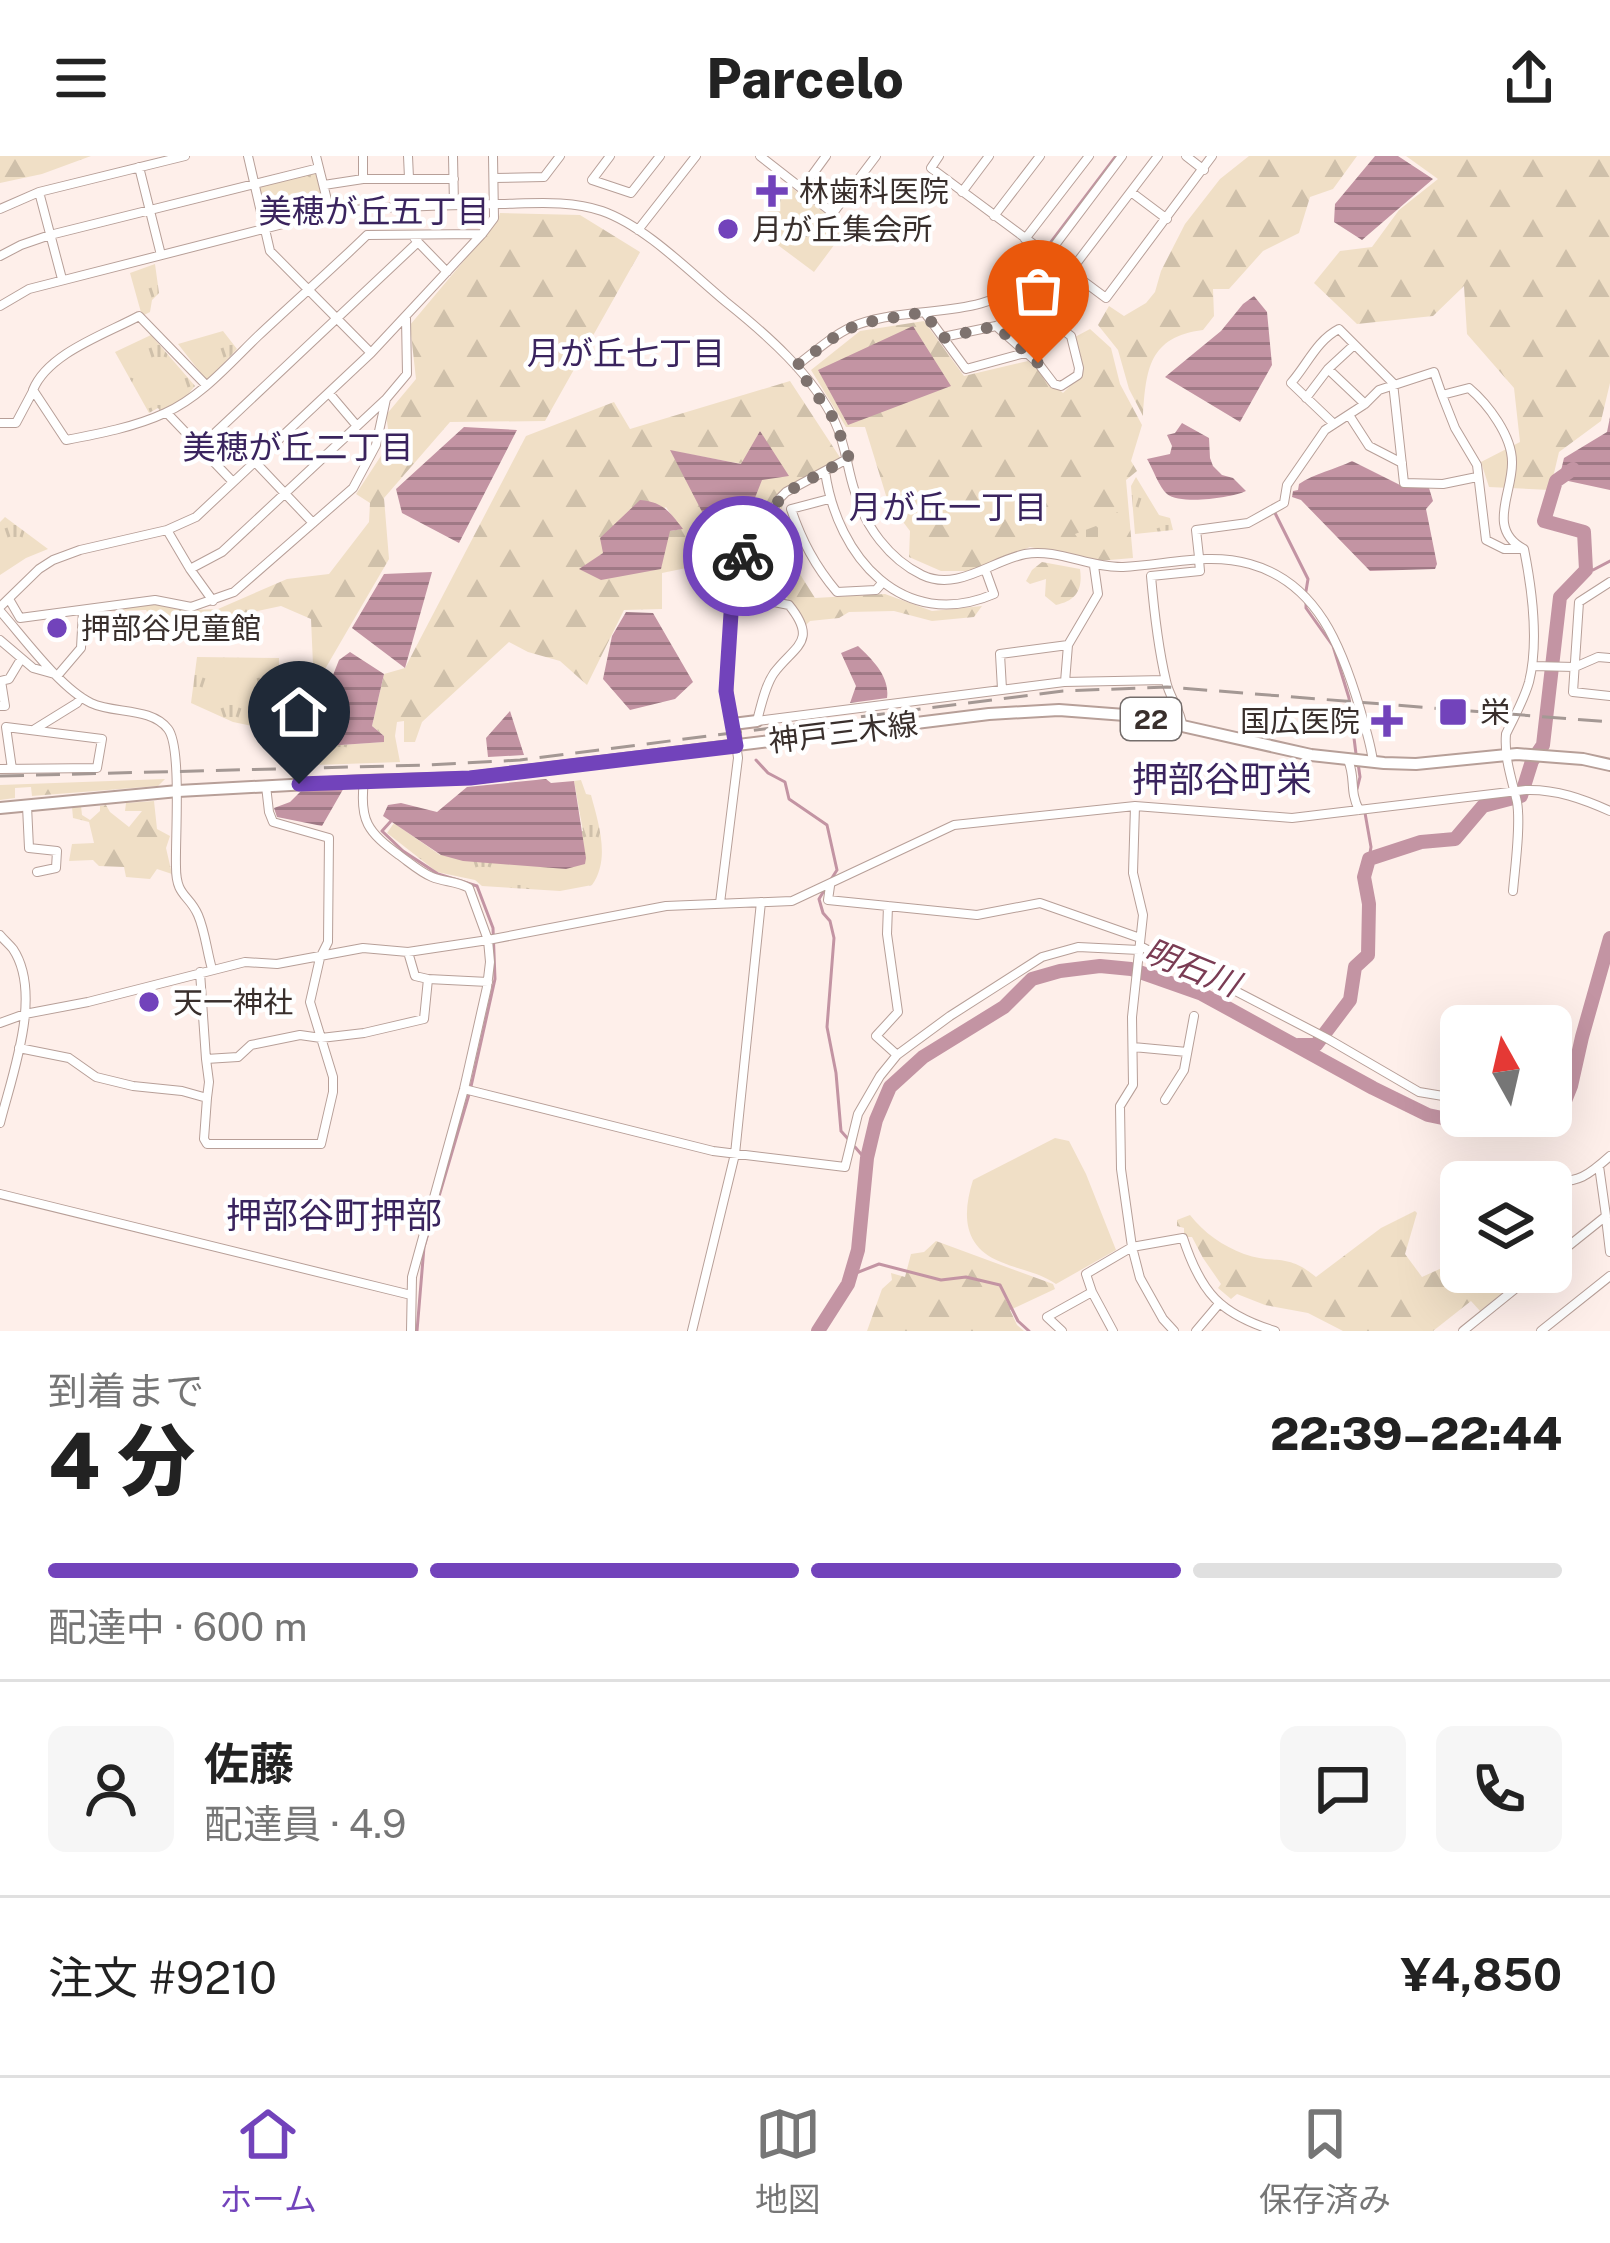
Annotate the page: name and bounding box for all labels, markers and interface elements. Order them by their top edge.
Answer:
icon: menu [48,45,114,111]
icon: share [1496,45,1562,111]
text: Parcelo [706,47,904,110]
place label: 林歯科医院 [799,173,949,209]
marker: 林歯科医院 [756,175,788,207]
district label: 美穂が丘五丁目 [259,192,490,230]
place label: 月が丘集会所 [752,211,932,247]
marker: 月が丘集会所 [715,216,741,242]
pin [987,240,1089,363]
icon: bag [1005,258,1071,324]
district label: 月が丘七丁目 [527,334,725,372]
district label: 美穂が丘二丁目 [183,428,414,466]
district label: 月が丘一丁目 [849,488,1047,526]
courier [683,496,803,616]
icon: bike [710,523,776,589]
place label: 押部谷児童館 [81,610,261,646]
marker: 押部谷児童館 [44,615,70,641]
pin [248,661,350,784]
icon: home [266,679,332,745]
place label: 栄 [1480,694,1510,730]
marker: 栄 [1437,696,1469,728]
road number: 22 [1121,698,1181,740]
place label: 国広医院 [1240,703,1360,739]
street label: 神戸三木線 [766,705,920,759]
marker: 国広医院 [1371,705,1403,737]
district label: 押部谷町栄 [1132,758,1312,800]
water label: 明石川 [1139,931,1248,1004]
place label: 天一神社 [173,984,293,1020]
marker: 天一神社 [136,989,162,1015]
north arrow [1440,1005,1572,1137]
map controls [1440,1005,1572,1293]
button: layers [1440,1161,1572,1293]
district label: 押部谷町押部 [226,1194,442,1236]
text: 到着まで [48,1368,204,1414]
text: 22:39–22:44 [1270,1407,1562,1460]
text: 4 分 [48,1415,195,1507]
text: 配達中 · 600 m [48,1604,307,1650]
button: person [48,1726,174,1852]
button: chat [1280,1726,1406,1852]
button: phone [1436,1726,1562,1852]
text: 佐藤 [204,1737,294,1790]
text: 配達員 · 4.9 [204,1801,406,1847]
text: ¥4,850 [1401,1948,1562,2001]
text: 注文 #9210 [48,1951,277,2004]
tab: ホーム [219,2101,317,2221]
tab: 地図 [755,2101,821,2221]
tab: 保存済み [1259,2101,1391,2221]

